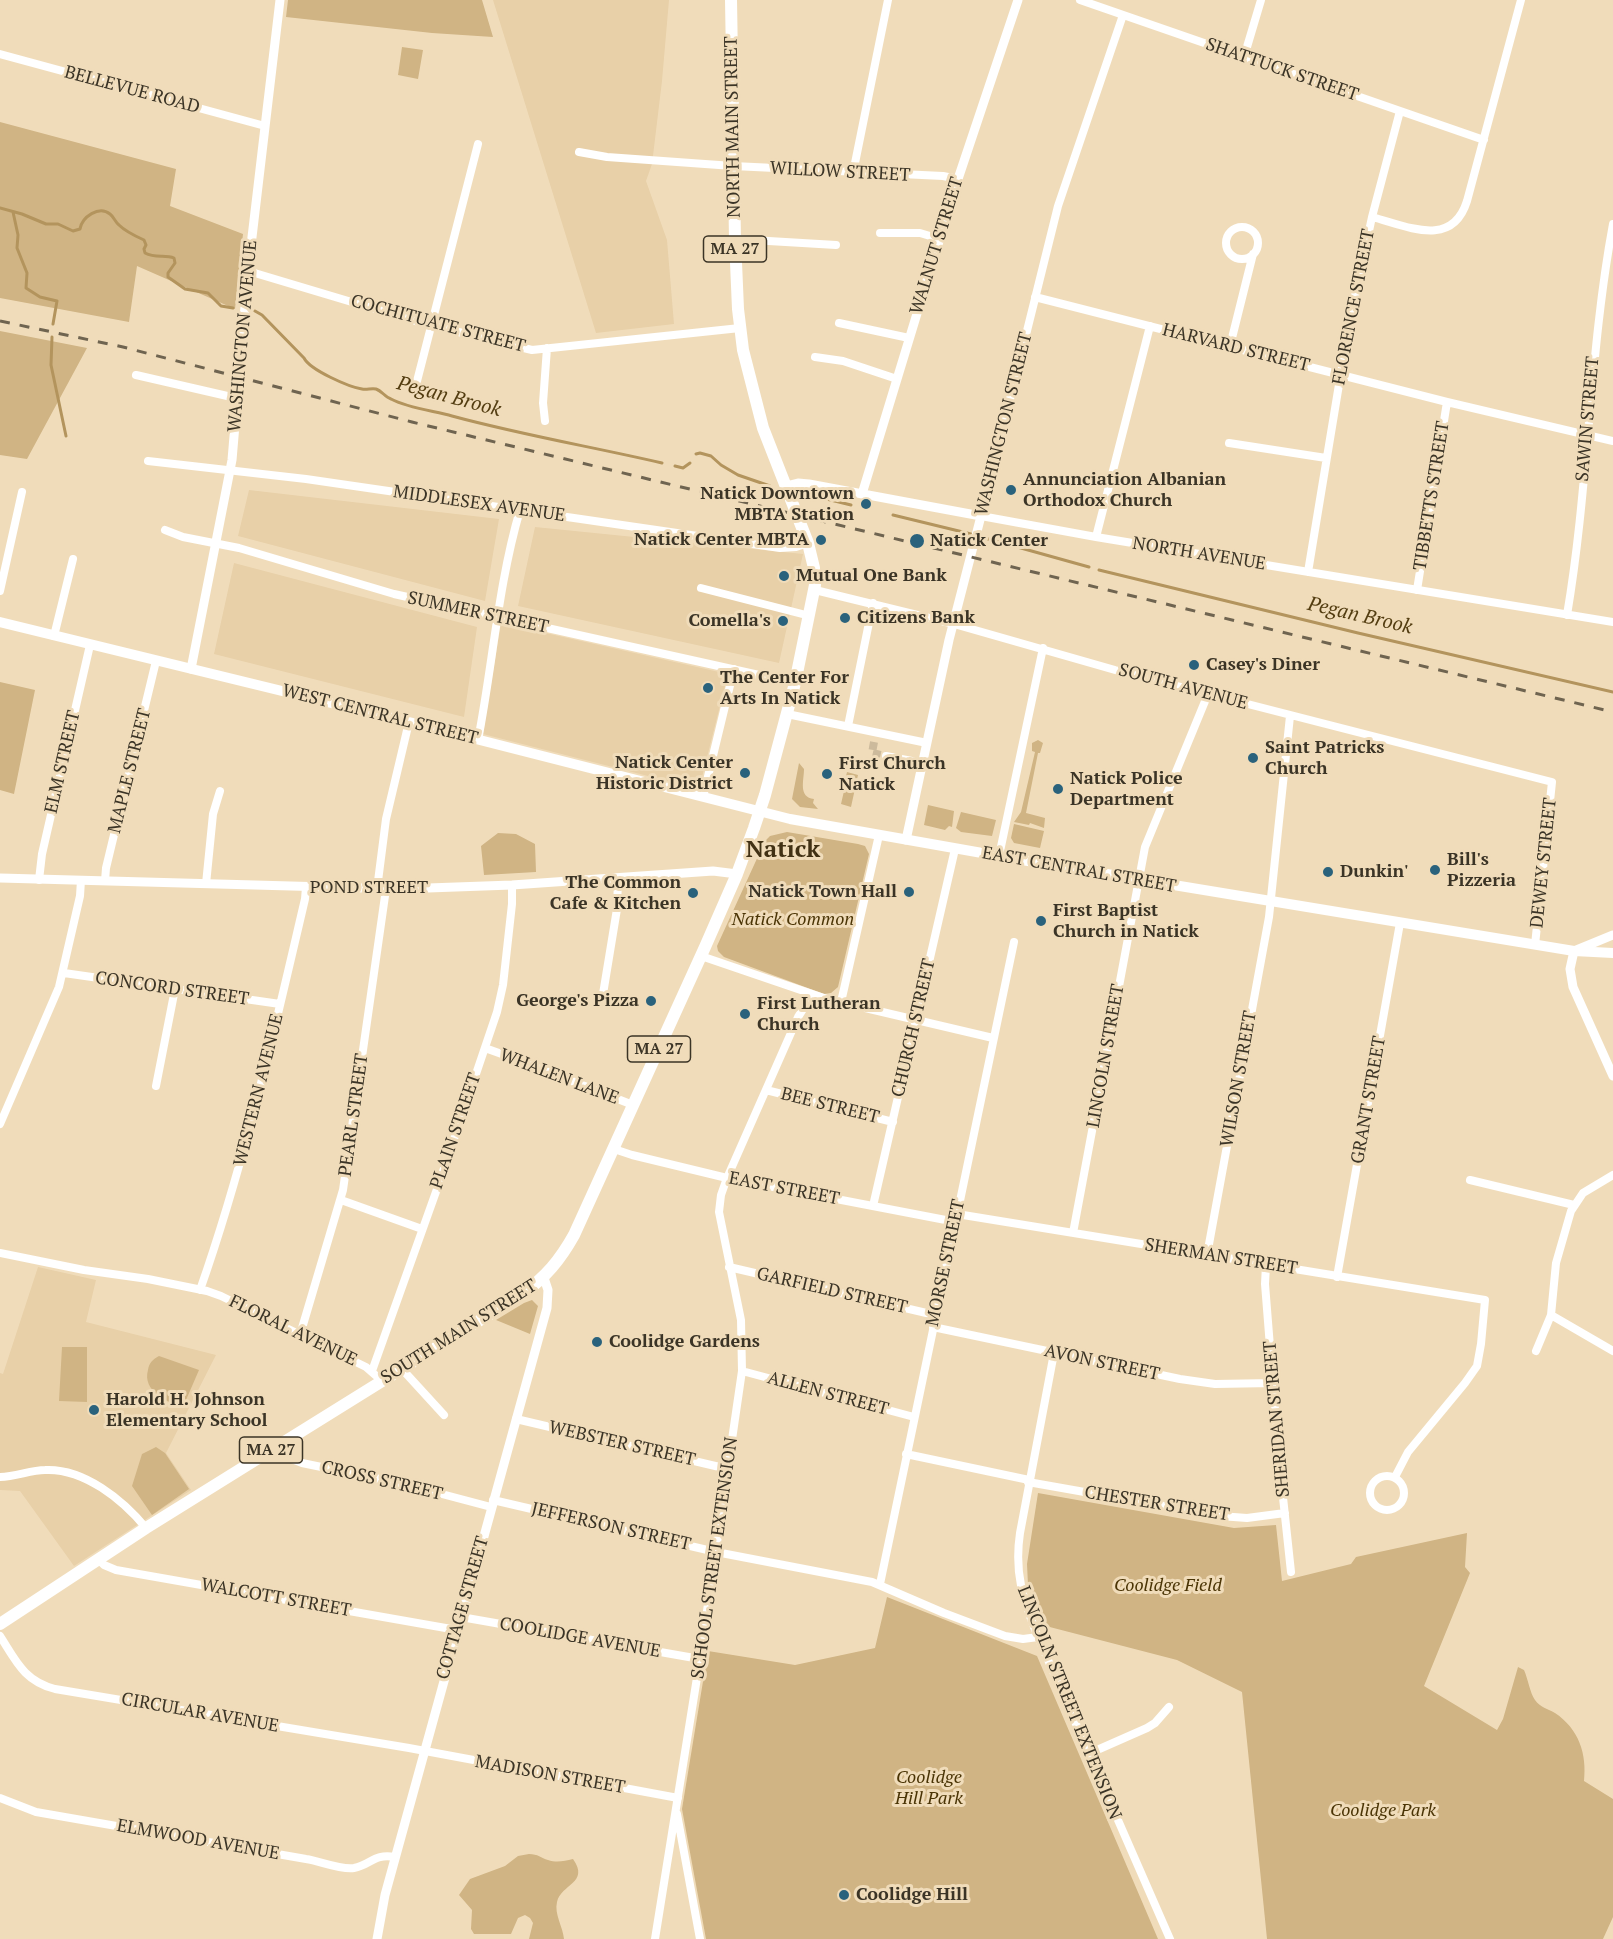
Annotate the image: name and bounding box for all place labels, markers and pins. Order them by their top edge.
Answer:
place label: Annunciation Albanian Orthodox Church [1023,469,1226,512]
place label: Natick Downtown MBTA Station [700,483,854,526]
marker: Annunciation Albanian Orthodox Church [1004,483,1018,497]
marker: Natick Downtown MBTA Station [859,497,873,511]
place label: Natick Center MBTA [634,529,809,551]
place label: Natick Center [930,530,1048,552]
marker: Natick Center [908,532,926,550]
marker: Natick Center MBTA [814,533,828,547]
place label: Mutual One Bank [796,565,947,587]
marker: Mutual One Bank [777,569,791,583]
place label: Citizens Bank [857,607,975,629]
place label: Comella's [688,610,771,632]
marker: Citizens Bank [838,611,852,625]
marker: Comella's [776,614,790,628]
place label: Casey's Diner [1206,654,1320,676]
marker: Casey's Diner [1187,658,1201,672]
place label: The Center For Arts In Natick [720,667,849,710]
marker: The Center For Arts In Natick [701,681,715,695]
place label: Saint Patricks Church [1265,737,1384,780]
marker: Saint Patricks Church [1246,751,1260,765]
place label: Natick Center Historic District [596,752,733,795]
place label: First Church Natick [839,753,946,795]
marker: Natick Center Historic District [738,766,752,780]
marker: First Church Natick [820,767,834,781]
place label: Natick Police Department [1070,768,1183,810]
marker: Natick Police Department [1051,782,1065,796]
place label: Bill's Pizzeria [1447,849,1516,892]
place label: Dunkin' [1340,861,1408,883]
marker: Bill's Pizzeria [1428,863,1442,877]
marker: Dunkin' [1321,865,1335,879]
place label: The Common Cafe & Kitchen [550,872,681,914]
place label: Natick Town Hall [748,881,897,903]
marker: Natick Town Hall [902,885,916,899]
marker: The Common Cafe & Kitchen [686,886,700,900]
place label: First Baptist Church in Natick [1053,900,1199,942]
marker: First Baptist Church in Natick [1034,914,1048,928]
place label: George's Pizza [516,990,639,1012]
place label: First Lutheran Church [757,993,881,1036]
marker: George's Pizza [644,994,658,1008]
marker: First Lutheran Church [738,1007,752,1021]
place label: Coolidge Gardens [609,1331,760,1353]
marker: Coolidge Gardens [590,1335,604,1349]
place label: Harold H. Johnson Elementary School [106,1389,268,1432]
marker: Harold H. Johnson Elementary School [87,1403,101,1417]
place label: Coolidge Hill [856,1884,968,1906]
marker: Coolidge Hill [837,1888,851,1902]

